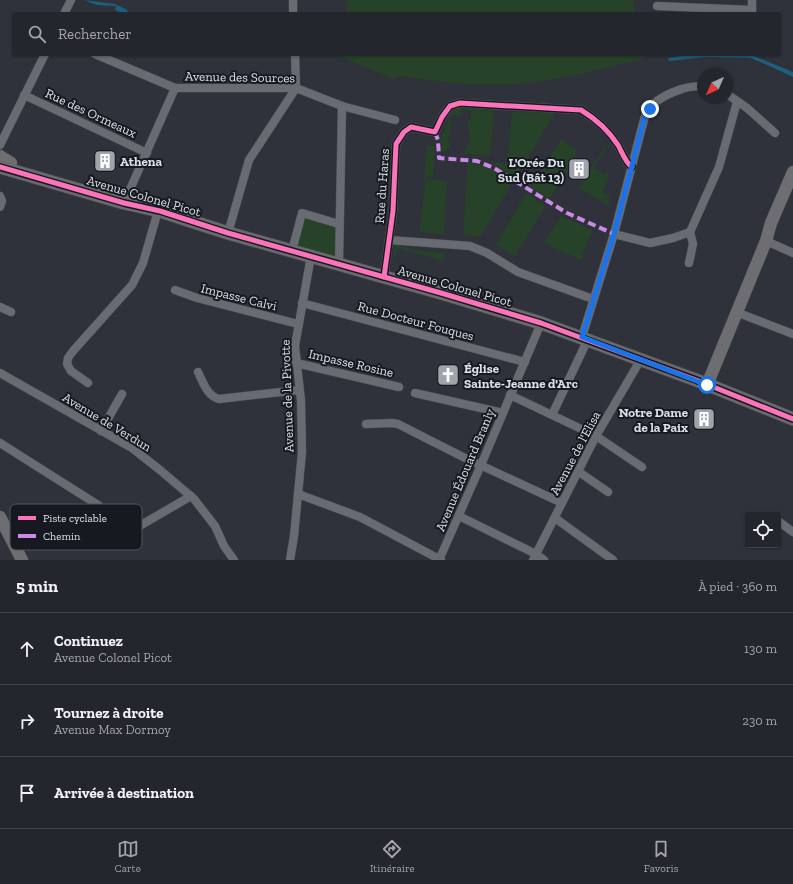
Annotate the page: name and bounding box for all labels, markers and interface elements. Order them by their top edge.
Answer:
search box [12,12,781,56]
icon: search [26,23,48,45]
text: Rechercher [58,25,132,43]
north arrow [697,68,733,104]
street label: Avenue des Sources [185,69,296,85]
street label: Rue des Ormeaux [43,85,139,141]
route end [641,100,659,118]
building icon: Athena [92,148,118,174]
street label: Rue du Haras [372,148,392,224]
place label: Athena [120,154,162,169]
place label: L'Orée Du Sud (Bât 13) [498,155,564,185]
building icon: L'Orée Du Sud (Bât 13) [566,156,592,182]
street label: Avenue Colonel Picot [85,173,203,220]
street label: Avenue Colonel Picot [396,263,514,310]
street label: Impasse Calvi [200,280,279,314]
street label: Rue Docteur Fouques [356,298,476,344]
street label: Avenue de la Pivotte [278,339,296,453]
street label: Impasse Rosine [307,346,395,380]
place label: Église Sainte-Jeanne d'Arc [464,361,578,391]
church icon: Église Sainte-Jeanne d'Arc [435,362,461,388]
route start [698,376,716,394]
street label: Avenue de Verdun [60,390,155,455]
place label: Notre Dame de la Paix [619,405,689,435]
street label: Avenue Édouard Branly [432,406,498,534]
building icon: Notre Dame de la Paix [691,406,717,432]
street label: Avenue de l'Elisa [547,408,604,498]
legend [10,504,142,550]
text: Piste cyclable [43,512,107,525]
map controls [745,512,781,548]
button: locate [745,512,781,548]
text: Chemin [43,530,81,543]
text: 5 min [16,576,58,596]
text: À pied · 360 m [698,579,777,594]
text: Continuez [54,632,123,650]
icon: ahead [16,638,38,660]
text: 130 m [744,641,777,656]
text: Avenue Colonel Picot [54,650,172,665]
text: Tournez à droite [54,704,164,722]
icon: right [16,710,38,732]
text: 230 m [742,713,777,728]
text: Avenue Max Dormoy [54,722,171,737]
icon: arrive [16,782,38,804]
text: Arrivée à destination [54,784,194,802]
tab: Carte [115,838,141,875]
tab: Itinéraire [370,838,415,875]
tab: Favoris [644,838,678,875]

